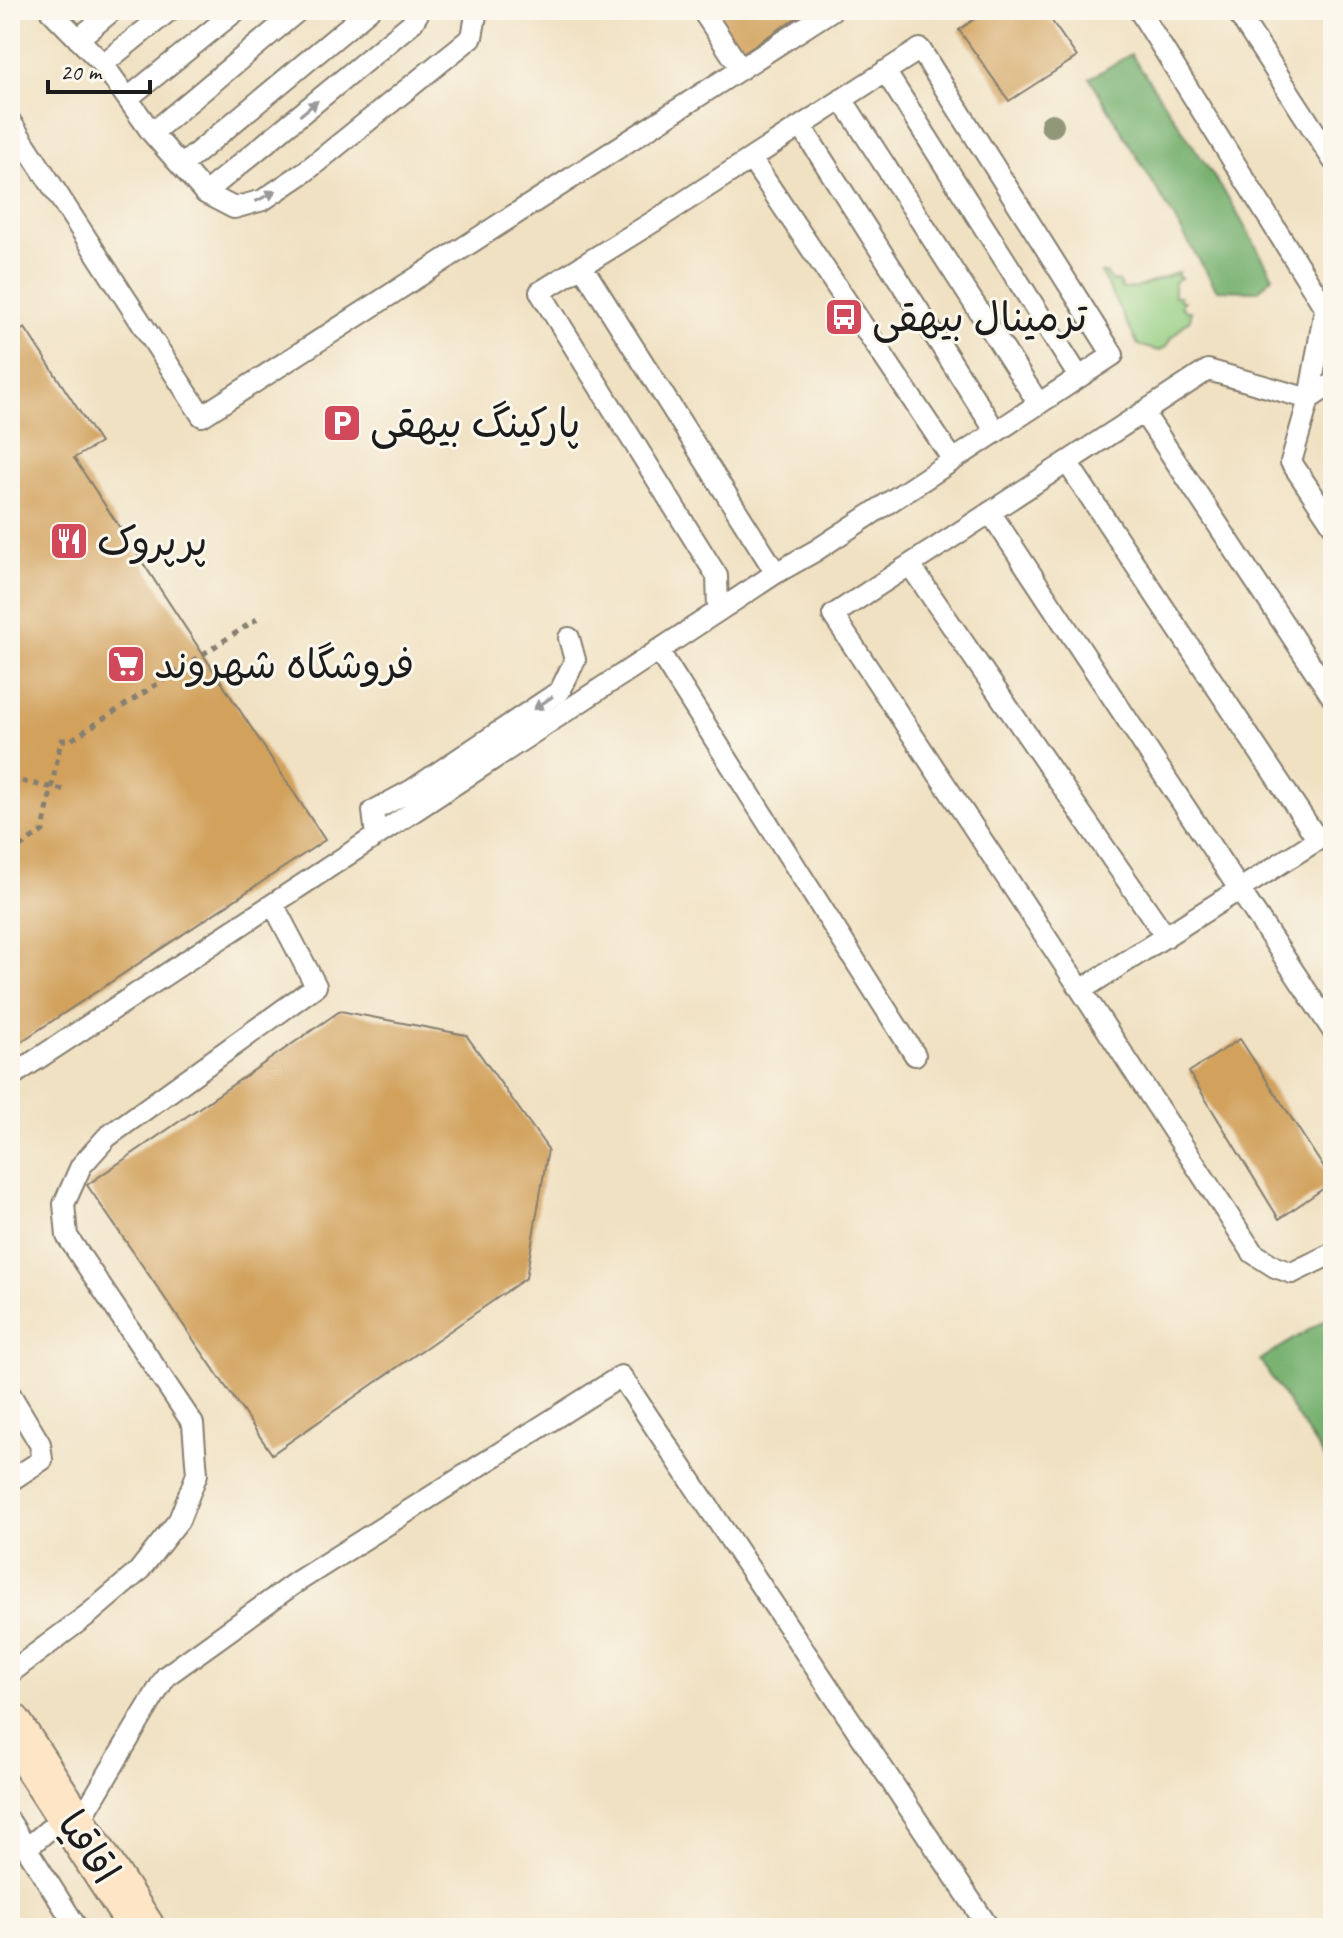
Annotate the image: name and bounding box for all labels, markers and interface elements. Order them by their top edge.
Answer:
scale bar [48,44,150,94]
text: 20 m [60,57,103,87]
one-way arrow [299,100,319,117]
one-way arrow [255,189,278,202]
place label: ترمینال بیهقی [872,293,1088,343]
bus stop icon: ترمینال بیهقی [823,296,865,338]
place label: پارکینگ بیهقی [370,399,580,449]
parking icon: پارکینگ بیهقی [321,402,363,444]
place label: پرپروک [97,517,207,567]
restaurant icon: پرپروک [48,520,90,562]
place label: فروشگاه شهروند [154,640,414,690]
supermarket icon: فروشگاه شهروند [105,643,147,685]
one-way arrow [532,695,554,710]
street label: اقاقیا [46,1802,130,1893]

